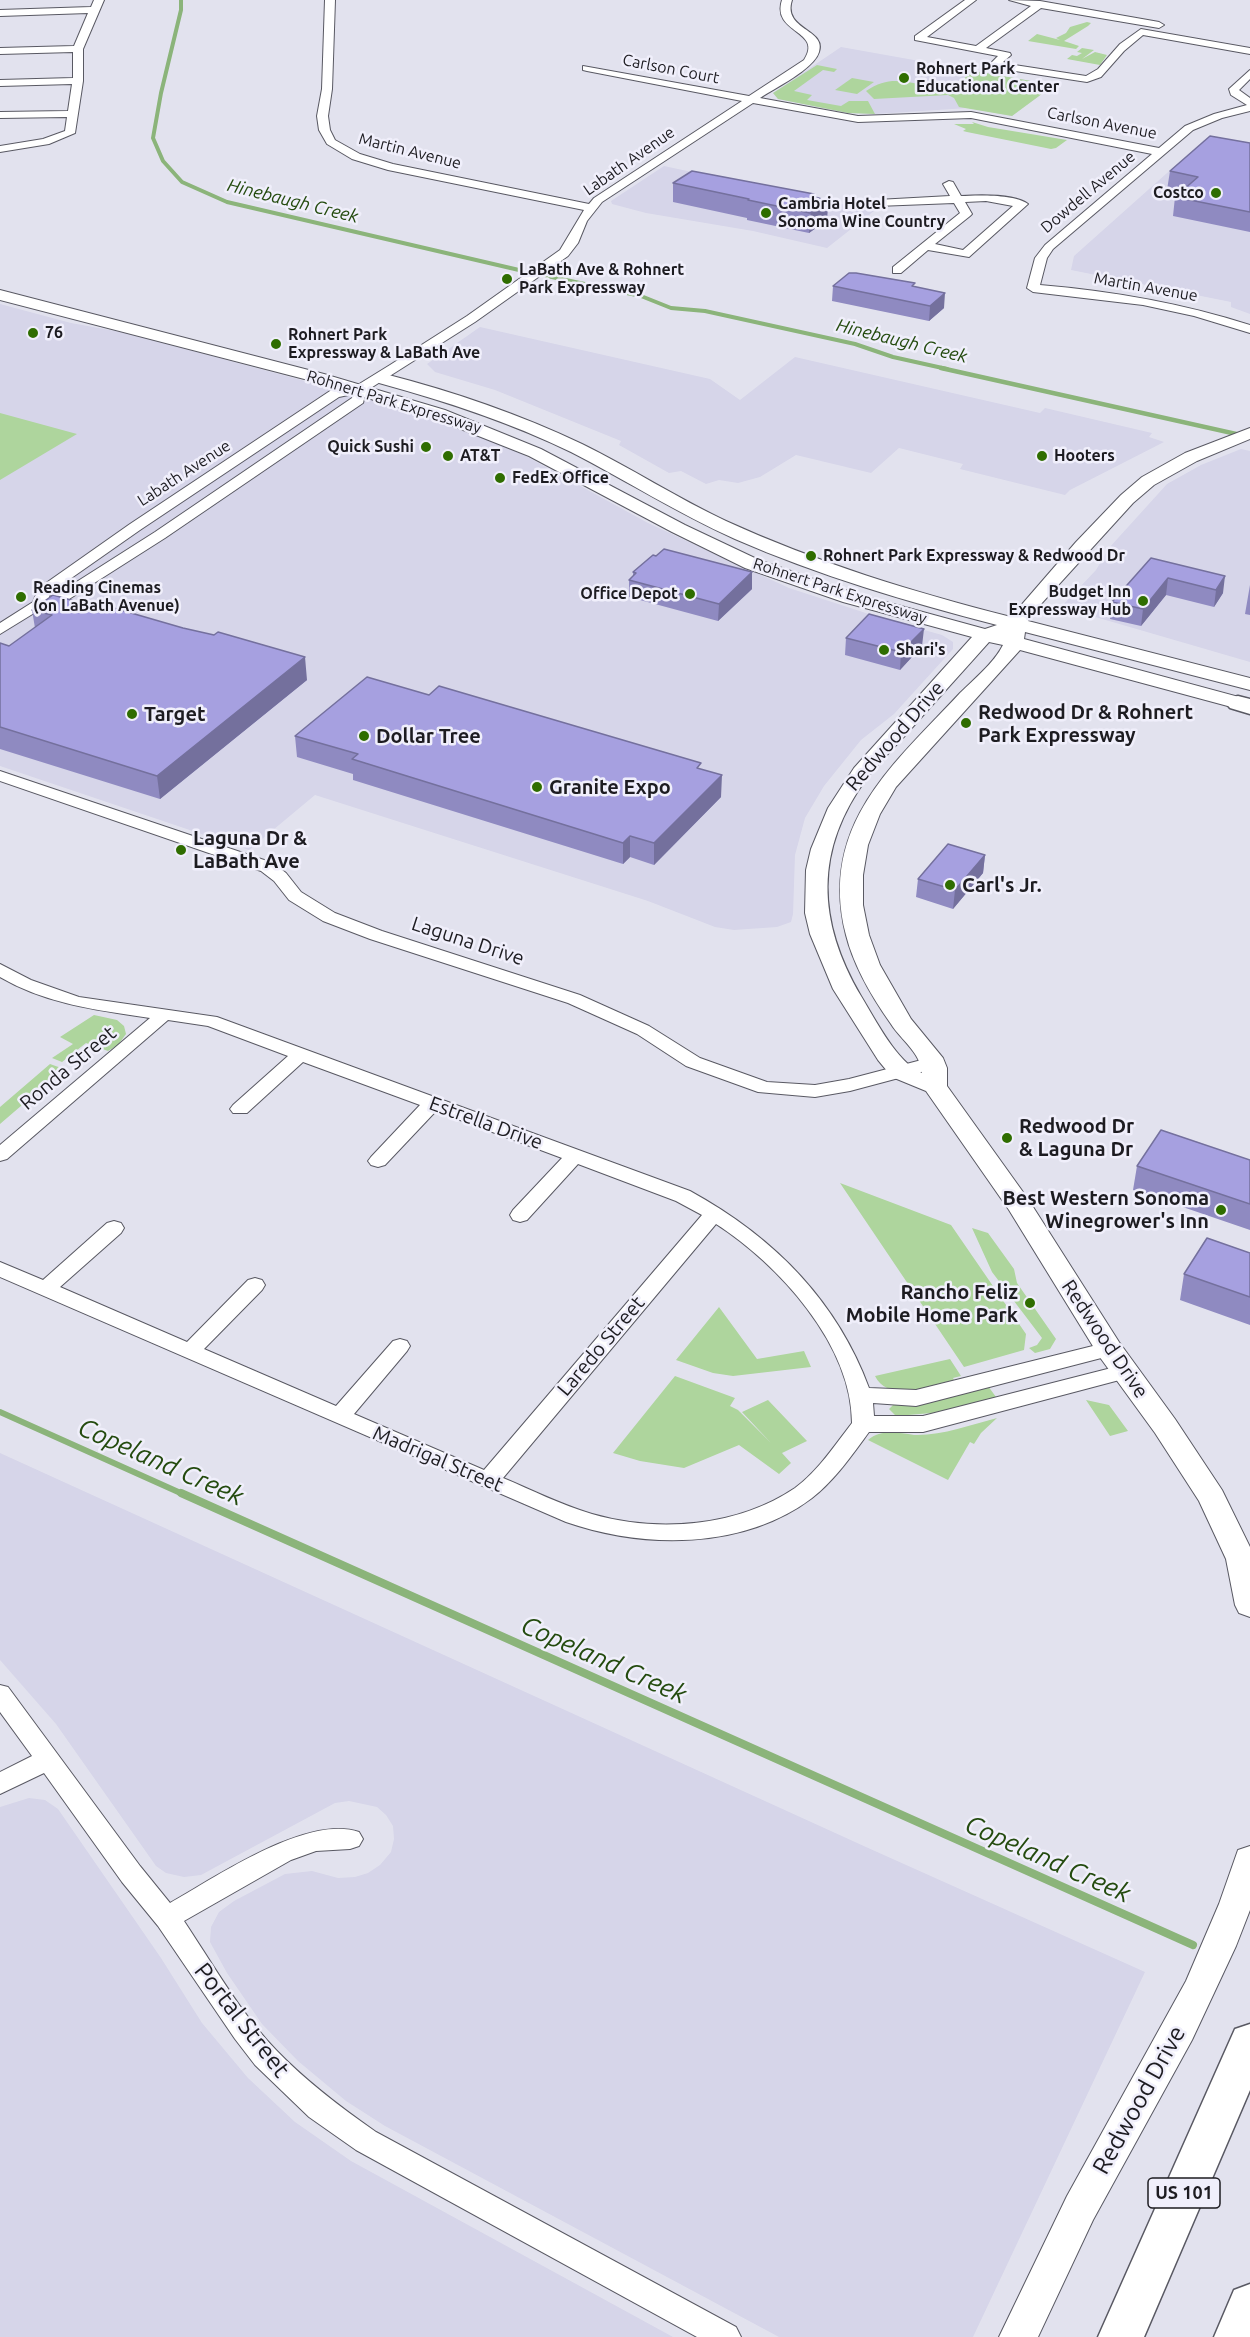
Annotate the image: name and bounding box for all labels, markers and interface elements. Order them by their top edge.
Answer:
street label: Carlson Court [621,50,721,88]
place label: Rohnert Park Educational Center [916,59,1059,97]
marker: Rohnert Park Educational Center [897,71,911,85]
street label: Carlson Avenue [1046,103,1158,143]
street label: Labath Avenue [580,122,678,200]
street label: Martin Avenue [357,129,463,173]
street label: Dowdell Avenue [1037,147,1139,237]
water label: Hinebaugh Creek [225,174,361,228]
place label: Costco [1153,183,1204,203]
marker: Costco [1209,186,1223,200]
place label: Cambria Hotel Sonoma Wine Country [778,194,945,232]
marker: Cambria Hotel Sonoma Wine Country [759,206,773,220]
place label: LaBath Ave & Rohnert Park Expressway [519,260,684,298]
street label: Martin Avenue [1093,268,1199,306]
marker: LaBath Ave & Rohnert Park Expressway [500,272,514,286]
water label: Hinebaugh Creek [834,314,970,368]
place label: 76 [45,323,63,343]
place label: Rohnert Park Expressway & LaBath Ave [288,325,480,363]
marker: 76 [26,326,40,340]
marker: Rohnert Park Expressway & LaBath Ave [269,337,283,351]
street label: Rohnert Park Expressway [304,366,484,438]
street label: Labath Avenue [134,436,234,510]
place label: Quick Sushi [327,437,414,457]
marker: Quick Sushi [419,440,433,454]
place label: AT&T [460,446,500,466]
place label: Hooters [1054,446,1115,466]
marker: AT&T [441,449,455,463]
marker: Hooters [1035,449,1049,463]
place label: FedEx Office [512,468,609,488]
marker: FedEx Office [493,471,507,485]
place label: Rohnert Park Expressway & Redwood Dr [823,546,1125,566]
marker: Rohnert Park Expressway & Redwood Dr [804,549,818,563]
street label: Rohnert Park Expressway [751,554,929,628]
place label: Reading Cinemas (on LaBath Avenue) [33,578,180,616]
place label: Budget Inn Expressway Hub [1008,582,1131,620]
place label: Office Depot [580,584,678,604]
marker: Office Depot [683,587,697,601]
marker: Reading Cinemas (on LaBath Avenue) [14,590,28,604]
marker: Budget Inn Expressway Hub [1136,594,1150,608]
place label: Shari's [896,640,946,660]
marker: Shari's [877,643,891,657]
street label: Redwood Drive [841,676,949,796]
place label: Redwood Dr & Rohnert Park Expressway [978,700,1193,747]
place label: Target [144,702,206,726]
marker: Target [125,707,139,721]
marker: Redwood Dr & Rohnert Park Expressway [959,716,973,730]
place label: Dollar Tree [376,724,481,748]
marker: Dollar Tree [357,729,371,743]
place label: Granite Expo [549,775,671,799]
marker: Granite Expo [530,780,544,794]
place label: Laguna Dr & LaBath Ave [193,826,307,873]
marker: Laguna Dr & LaBath Ave [174,843,188,857]
place label: Carl's Jr. [962,873,1042,897]
marker: Carl's Jr. [943,878,957,892]
street label: Laguna Drive [409,912,527,970]
street label: Ronda Street [15,1021,121,1115]
street label: Estrella Drive [426,1091,546,1155]
place label: Redwood Dr & Laguna Dr [1019,1114,1134,1161]
marker: Redwood Dr & Laguna Dr [1000,1131,1014,1145]
place label: Best Western Sonoma Winegrower's Inn [1002,1186,1209,1233]
marker: Best Western Sonoma Winegrower's Inn [1214,1203,1228,1217]
street label: Redwood Drive [1057,1275,1153,1403]
place label: Rancho Feliz Mobile Home Park [846,1280,1018,1327]
street label: Laredo Street [552,1291,650,1401]
marker: Rancho Feliz Mobile Home Park [1023,1296,1037,1310]
water label: Copeland Creek [73,1411,249,1513]
street label: Madrigal Street [369,1421,507,1497]
water label: Copeland Creek [516,1609,692,1711]
water label: Copeland Creek [960,1808,1136,1910]
street label: Portal Street [188,1957,296,2083]
street label: Redwood Drive [1086,2021,1192,2179]
road number: US 101 [1148,2178,1220,2208]

